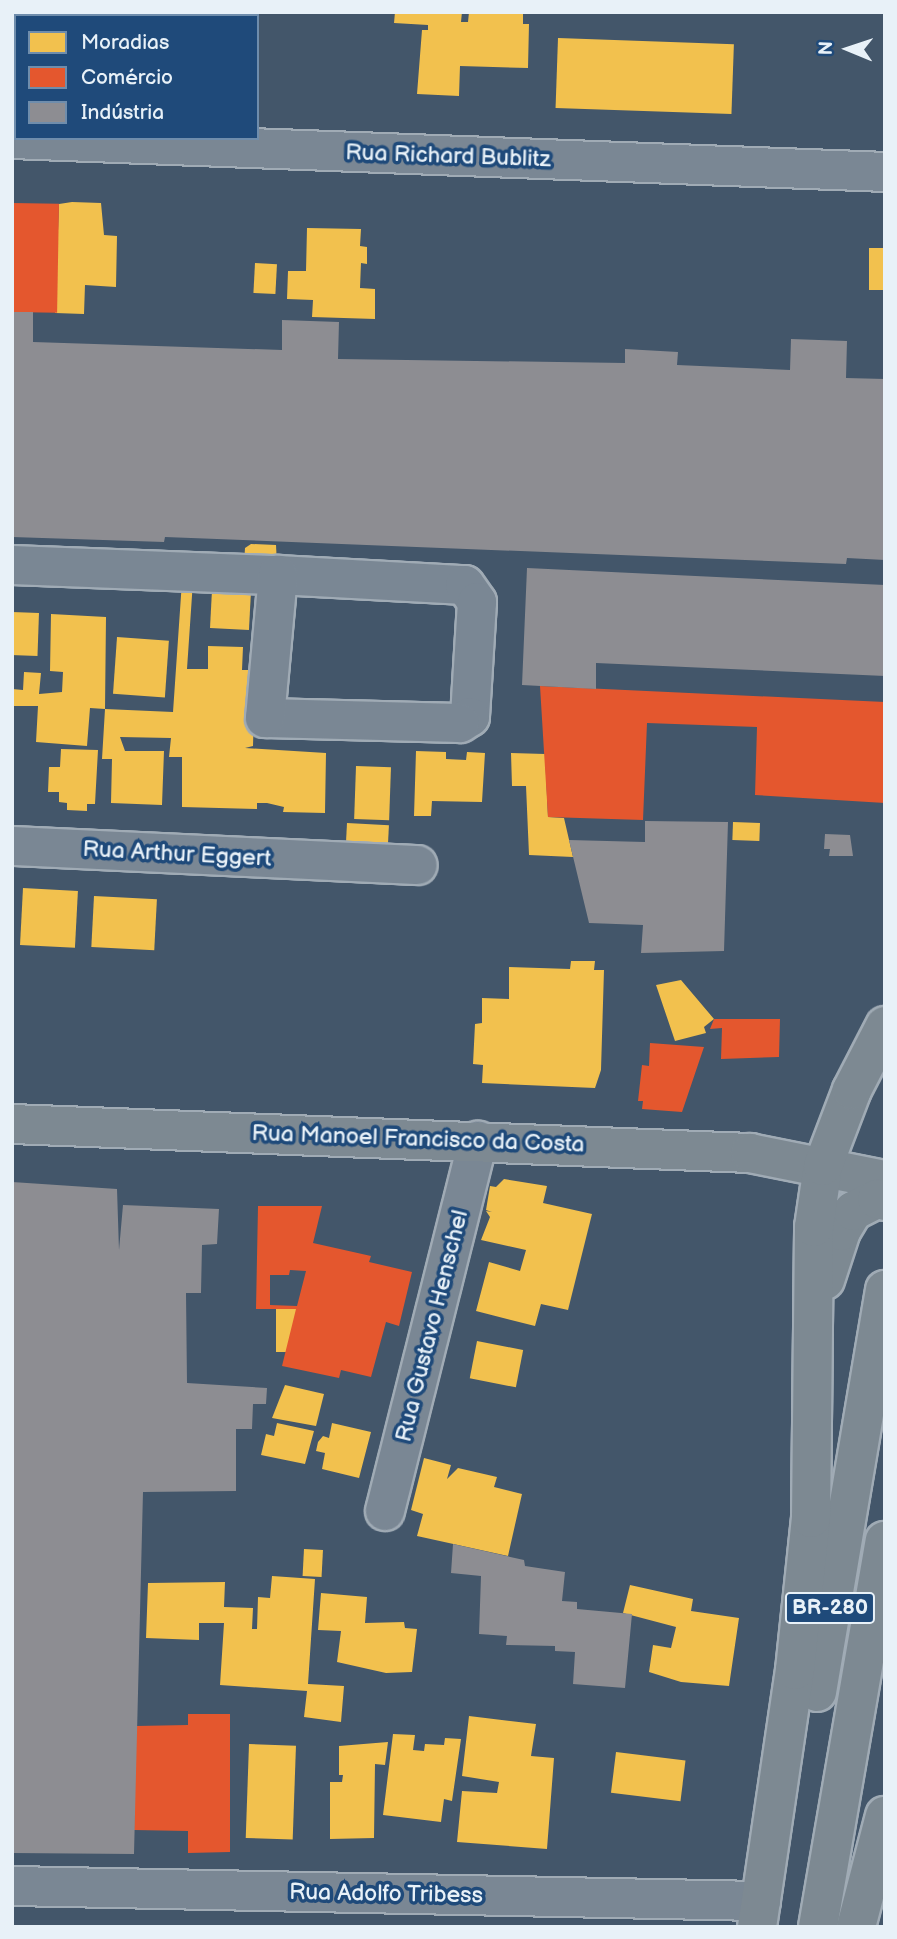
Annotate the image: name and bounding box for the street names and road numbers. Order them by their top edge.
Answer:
street label: Rua Richard Bublitz [345,139,551,173]
street label: Rua Arthur Eggert [82,835,272,873]
street label: Rua Manoel Francisco da Costa [251,1119,585,1159]
street label: Rua Gustavo Henschel [390,1207,474,1445]
road number: BR-280 [784,1590,876,1626]
street label: Rua Adolfo Tribess [288,1879,484,1909]

